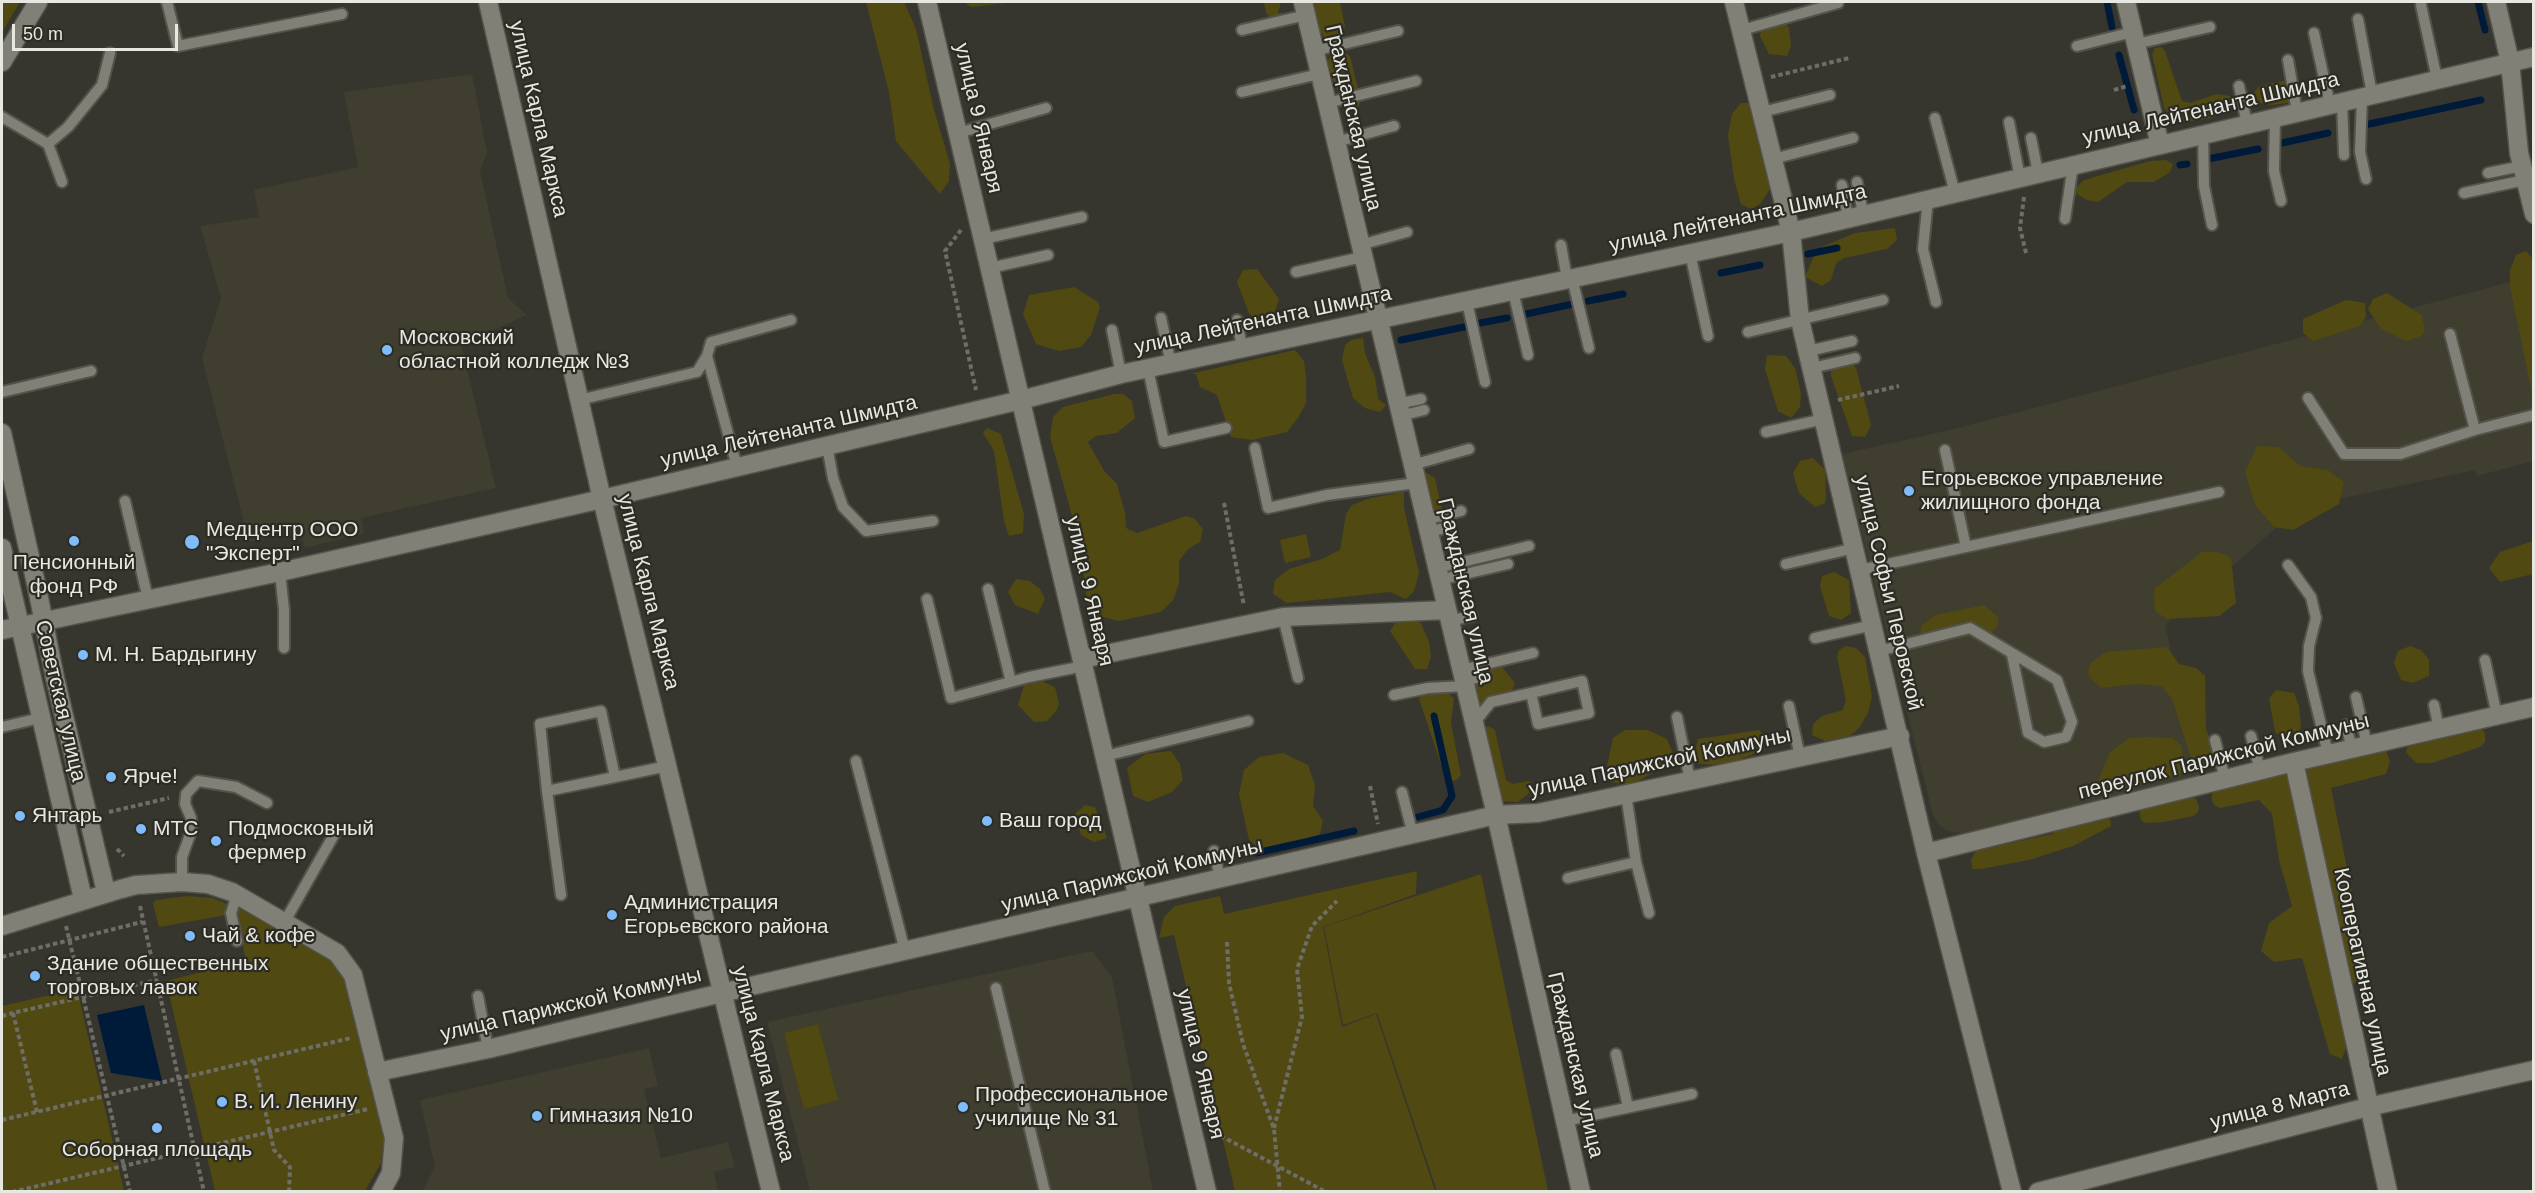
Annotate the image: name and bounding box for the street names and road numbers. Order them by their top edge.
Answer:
street label: улица Карла Маркса [503,18,573,220]
street label: Гражданская улица [1319,23,1387,213]
street label: улица 9 Января [948,41,1008,195]
street label: улица Лейтенанта Шмидта [2080,67,2342,151]
street label: улица Лейтенанта Шмидта [1607,179,1869,259]
street label: улица Лейтенанта Шмидта [1132,281,1394,361]
street label: улица Лейтенанта Шмидта [658,390,920,474]
street label: улица Софьи Перовской [1849,473,1927,713]
street label: улица Карла Маркса [611,491,685,693]
street label: Гражданская улица [1431,496,1499,686]
street label: улица 9 Января [1059,514,1119,668]
street label: Советская улица [29,618,91,784]
street label: переулок Парижской Коммуны [2076,709,2372,805]
street label: улица Парижской Коммуны [1527,723,1793,803]
street label: улица Парижской Коммуны [999,834,1265,918]
street label: Кооперативная улица [2328,866,2396,1078]
street label: улица Парижской Коммуны [438,963,704,1047]
street label: улица Карла Маркса [726,963,800,1165]
street label: Гражданская улица [1541,970,1609,1160]
street label: улица 9 Января [1170,987,1230,1141]
street label: улица 8 Марта [2208,1077,2352,1135]

